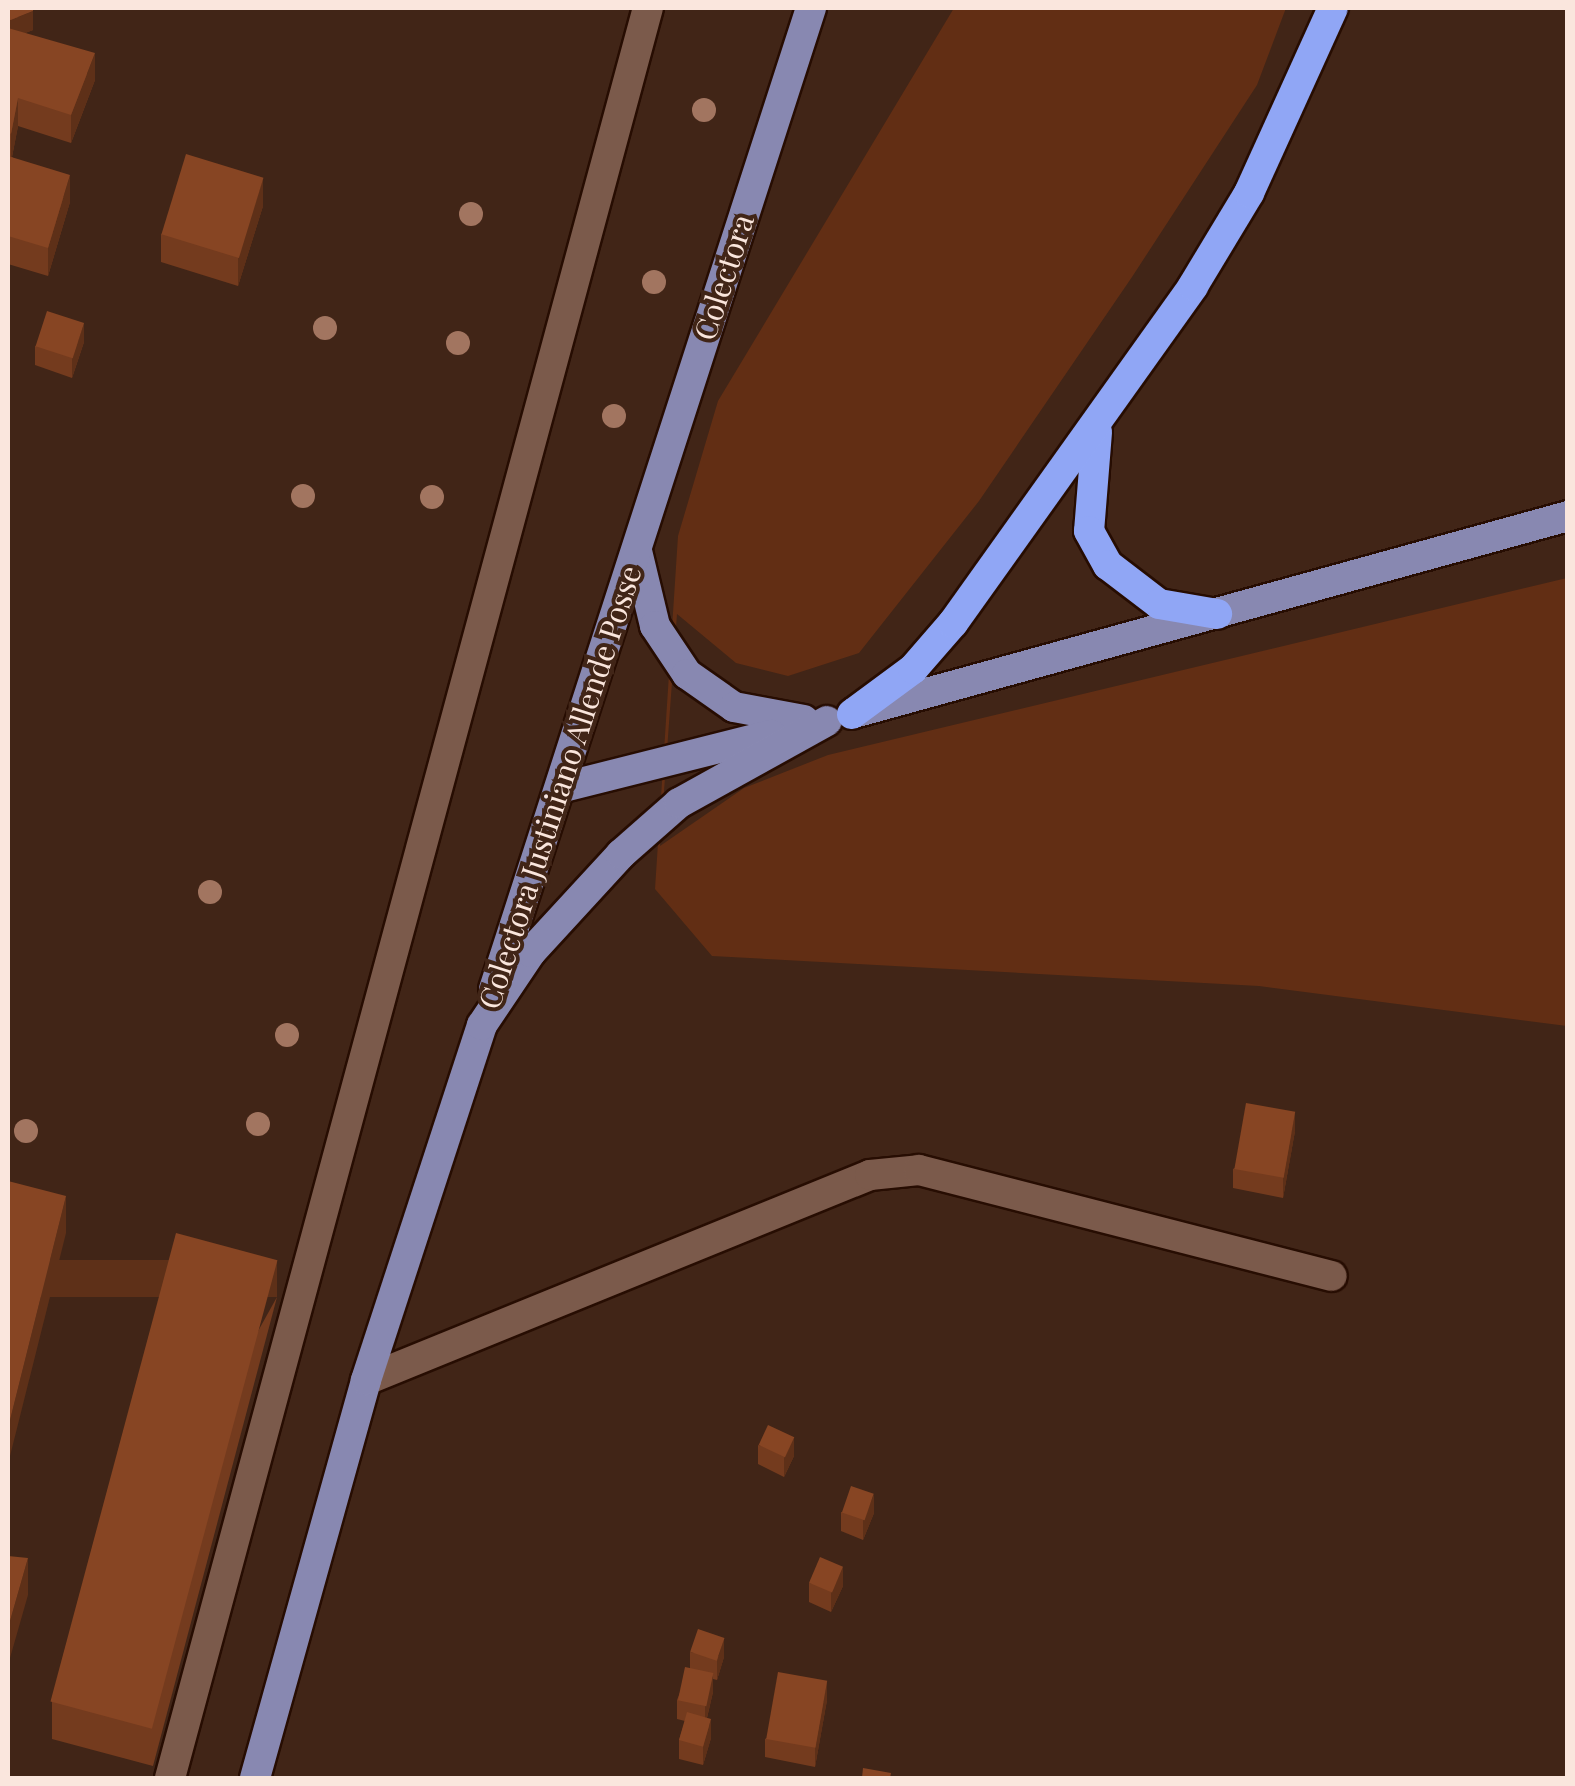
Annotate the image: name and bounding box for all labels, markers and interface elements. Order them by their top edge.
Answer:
street label: Colectora [686,210,760,344]
street label: Colectora Justiniano Allende Posse [470,560,648,1014]

